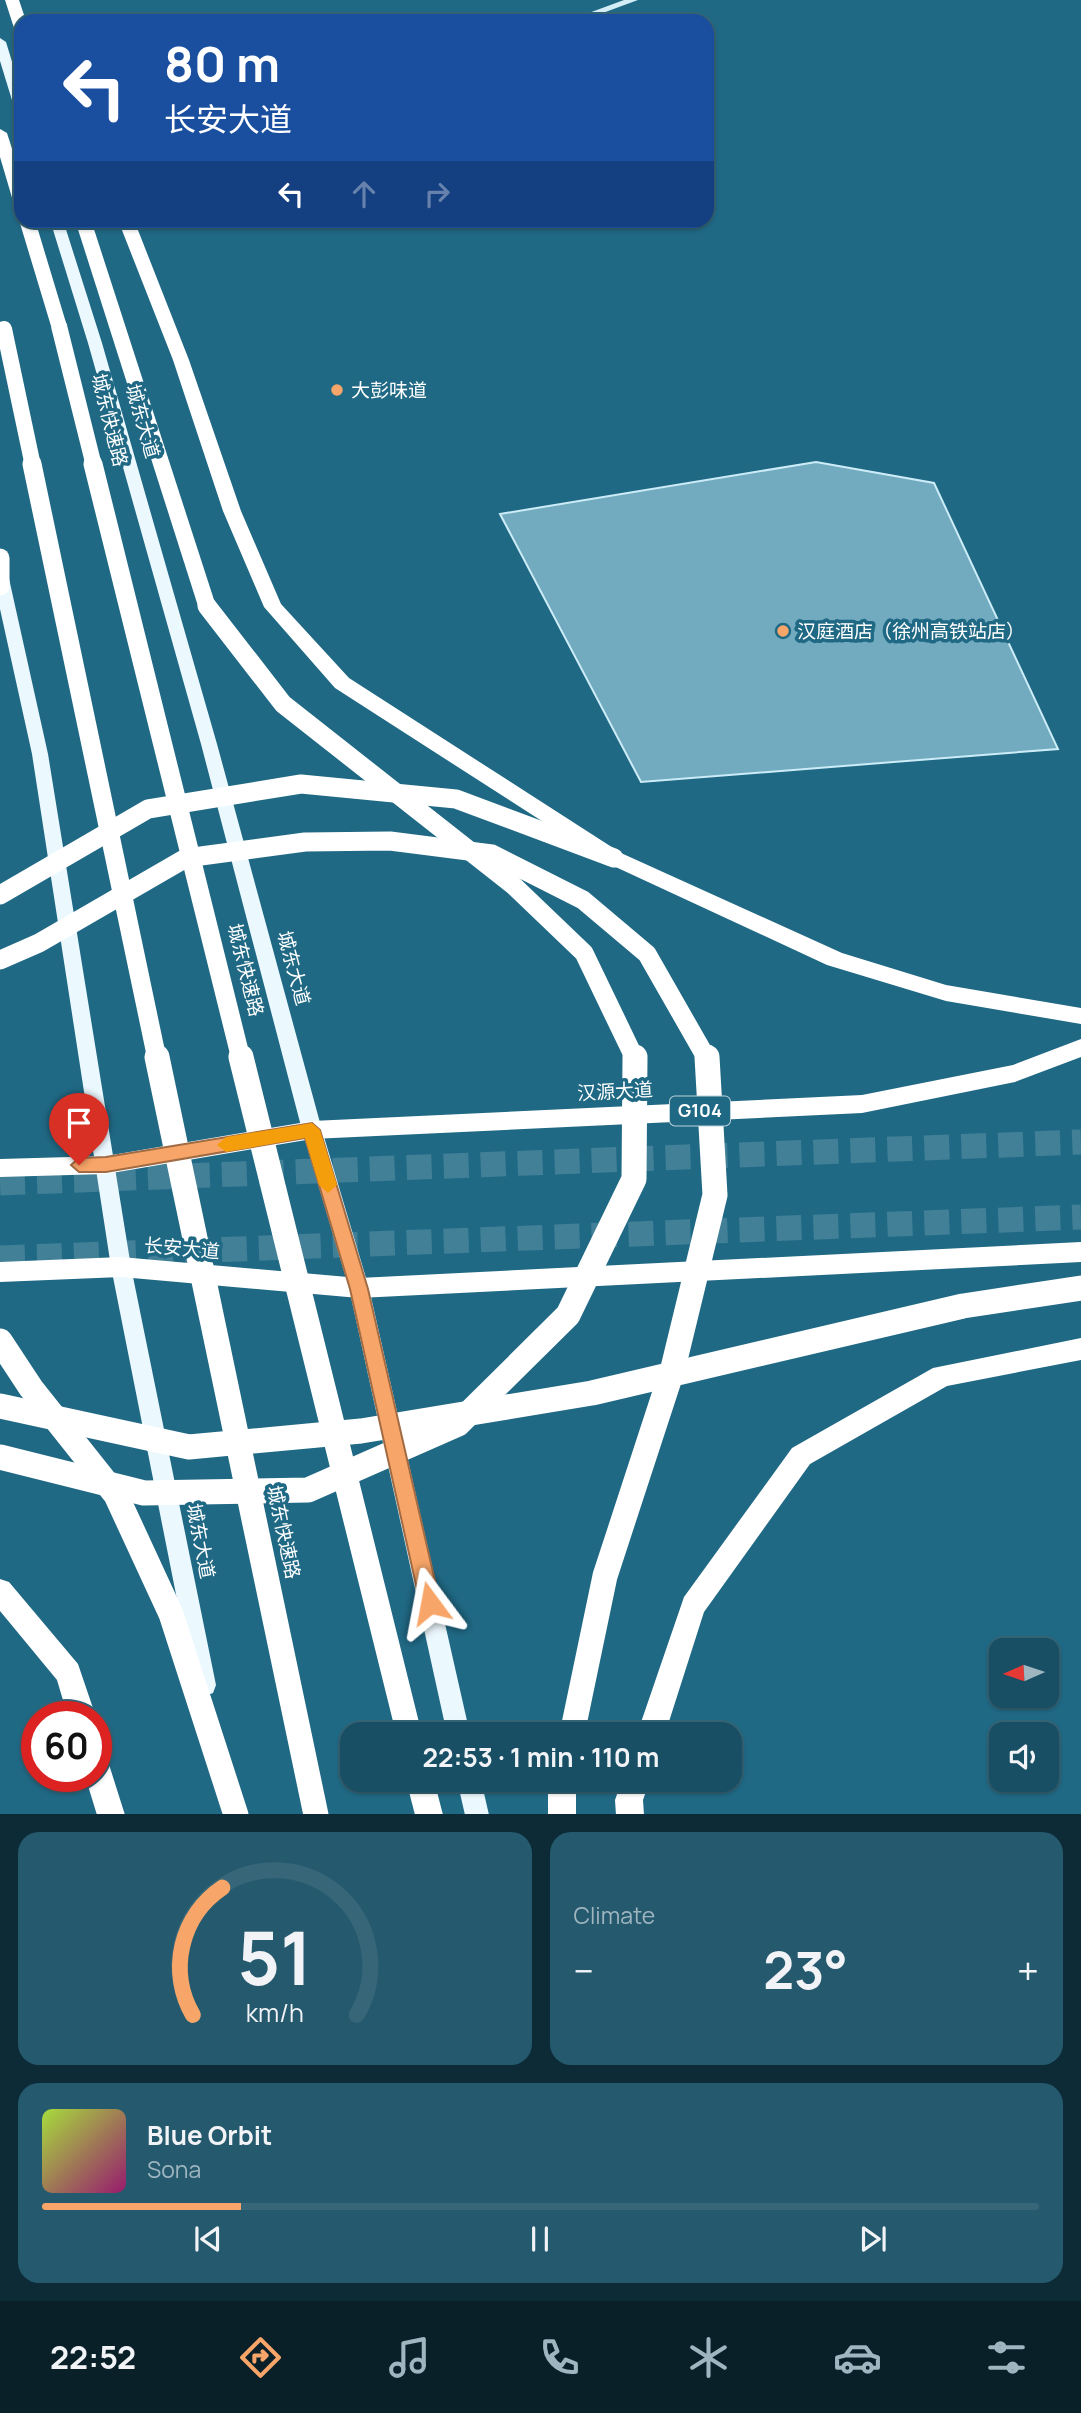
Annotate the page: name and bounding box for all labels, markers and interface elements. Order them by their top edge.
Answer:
text: 80 m [164,30,280,97]
icon: left [49,42,140,133]
text: 长安大道 [164,97,292,141]
icon: left [272,175,310,213]
icon: ahead [345,175,383,213]
icon: right [418,175,456,213]
street label: 城东快速路 [86,371,134,469]
place label: 大彭味道 [351,377,427,403]
street label: 城东大道 [120,381,166,461]
marker: 大彭味道 [329,382,345,398]
place label: 汉庭酒店（徐州高铁站店） [797,618,1025,644]
marker: 汉庭酒店（徐州高铁站店） [775,623,791,639]
street label: 城东快速路 [222,921,270,1019]
street label: 城东大道 [272,928,316,1008]
street label: 汉源大道 [576,1076,654,1106]
pin [49,1093,109,1165]
road number: G104 [670,1096,730,1126]
icon: arrive [60,1104,98,1142]
street label: 长安大道 [143,1232,221,1264]
street label: 城东快速路 [261,1483,307,1581]
street label: 城东大道 [181,1501,221,1581]
position arrow [393,1566,467,1640]
north arrow [989,1638,1059,1708]
map controls [989,1638,1059,1792]
speed limit sign: 60 [21,1701,112,1792]
button: sound [989,1722,1059,1792]
text: 22:53 · 1 min · 110 m [423,1739,659,1775]
text: Climate [574,1899,655,1931]
text: 51 [237,1907,312,2007]
text: 23° [763,1934,848,2005]
text: − [574,1944,594,1996]
text: + [1017,1944,1039,1996]
text: km/h [246,1994,304,2029]
text: Blue Orbit [147,2117,272,2153]
text: Sona [147,2153,201,2185]
icon: previous [189,2220,227,2258]
icon: pause [521,2220,559,2258]
icon: next [854,2220,892,2258]
icon: directions [236,2333,285,2382]
icon: music [385,2333,434,2382]
icon: phone [535,2333,584,2382]
icon: climate [684,2333,733,2382]
icon: car [833,2333,882,2382]
icon: filters [982,2333,1031,2382]
text: 22:52 [50,2335,136,2379]

